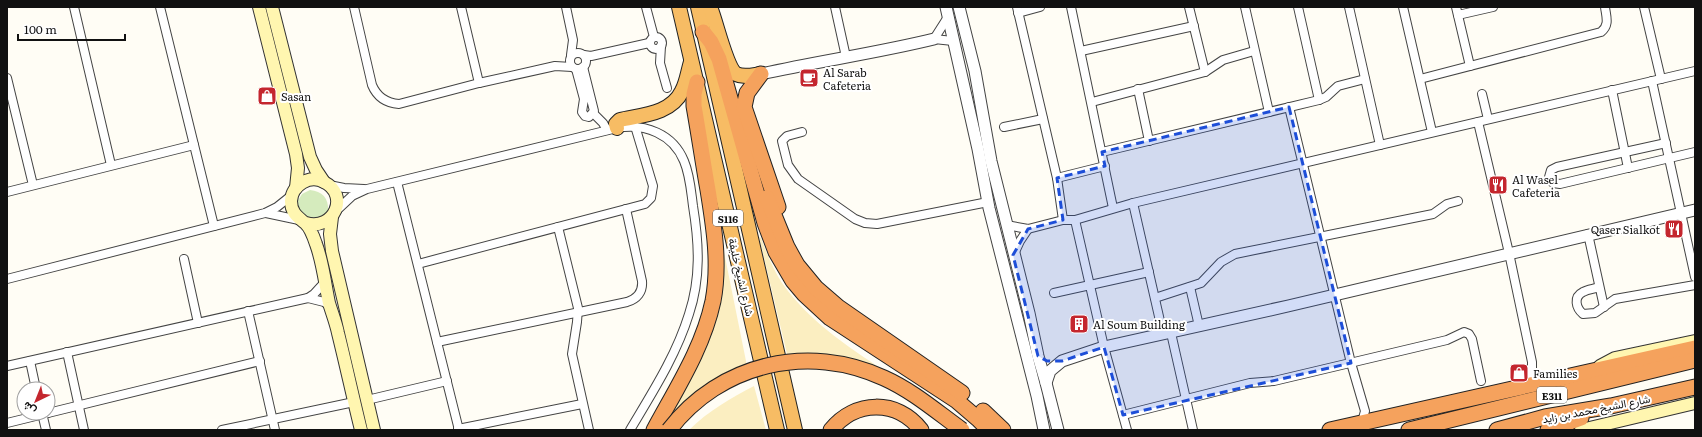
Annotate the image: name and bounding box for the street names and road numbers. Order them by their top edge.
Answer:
road number: S116 [713,210,743,226]
street label: شارع الشيخ خليفة [724,236,759,318]
road number: E311 [1537,387,1567,403]
street label: شارع الشيخ محمد بن زايد [1541,390,1652,427]

